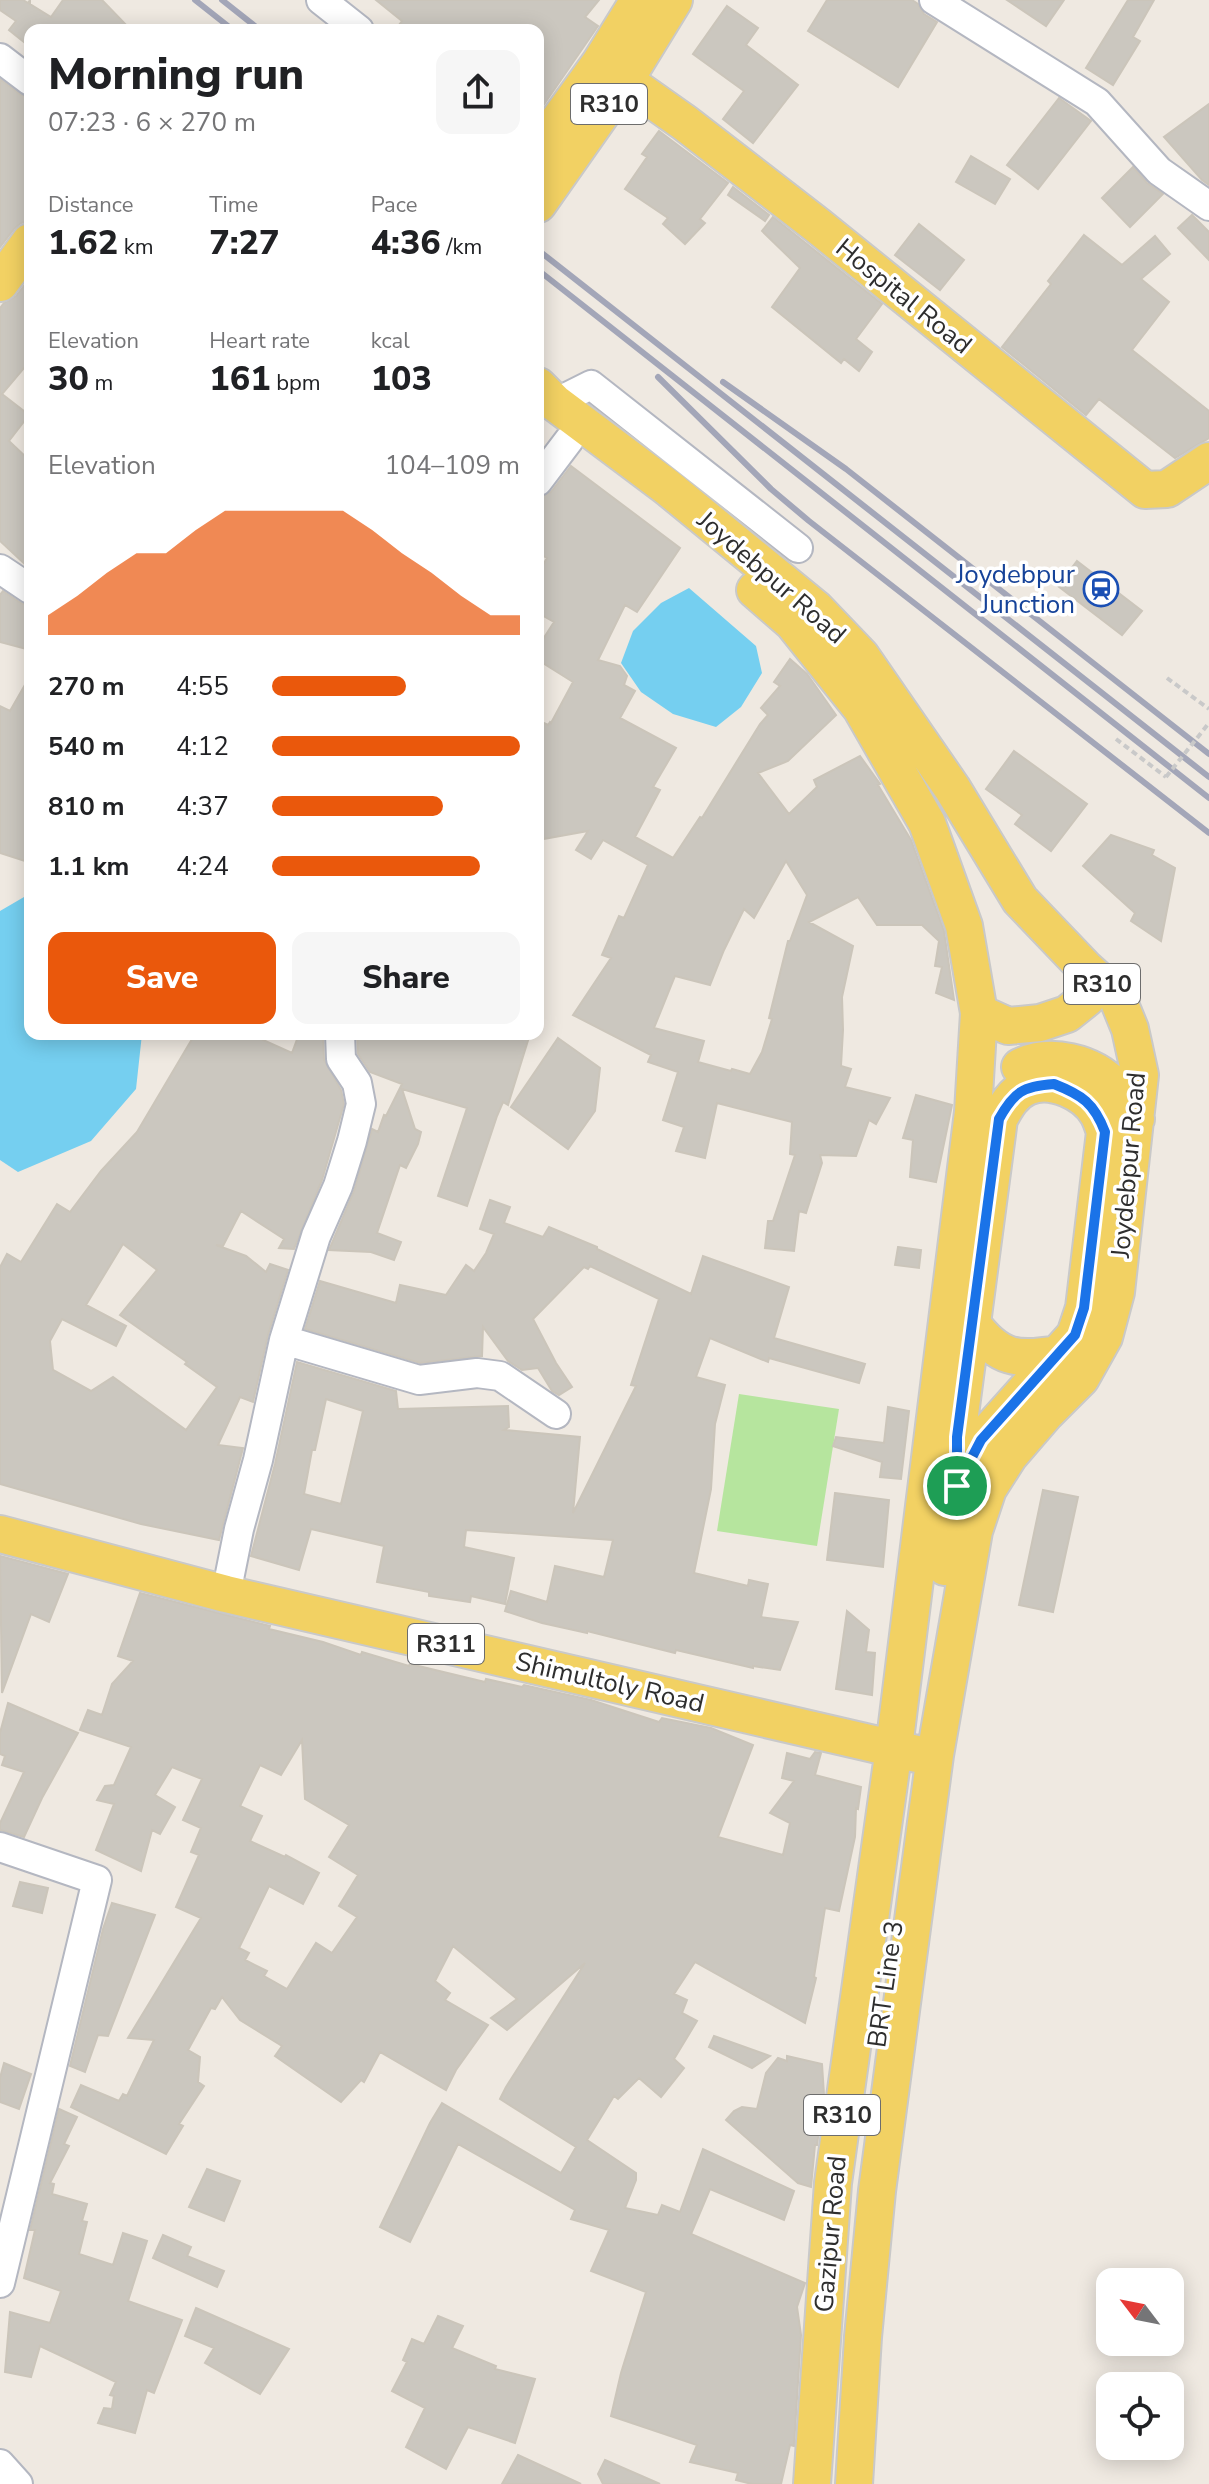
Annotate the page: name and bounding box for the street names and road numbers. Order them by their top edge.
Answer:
road number: R310 [571,84,647,124]
street label: Hospital Road [828,231,979,362]
street label: Joydebpur Road [689,502,853,652]
road number: R310 [1064,964,1140,1004]
street label: Joydebpur Road [1103,1071,1154,1260]
road number: R311 [408,1624,484,1664]
street label: Shimultoly Road [512,1644,708,1721]
street label: BRT Line 3 [859,1918,912,2050]
road number: R310 [804,2095,880,2135]
street label: Gazipur Road [806,2154,855,2314]

